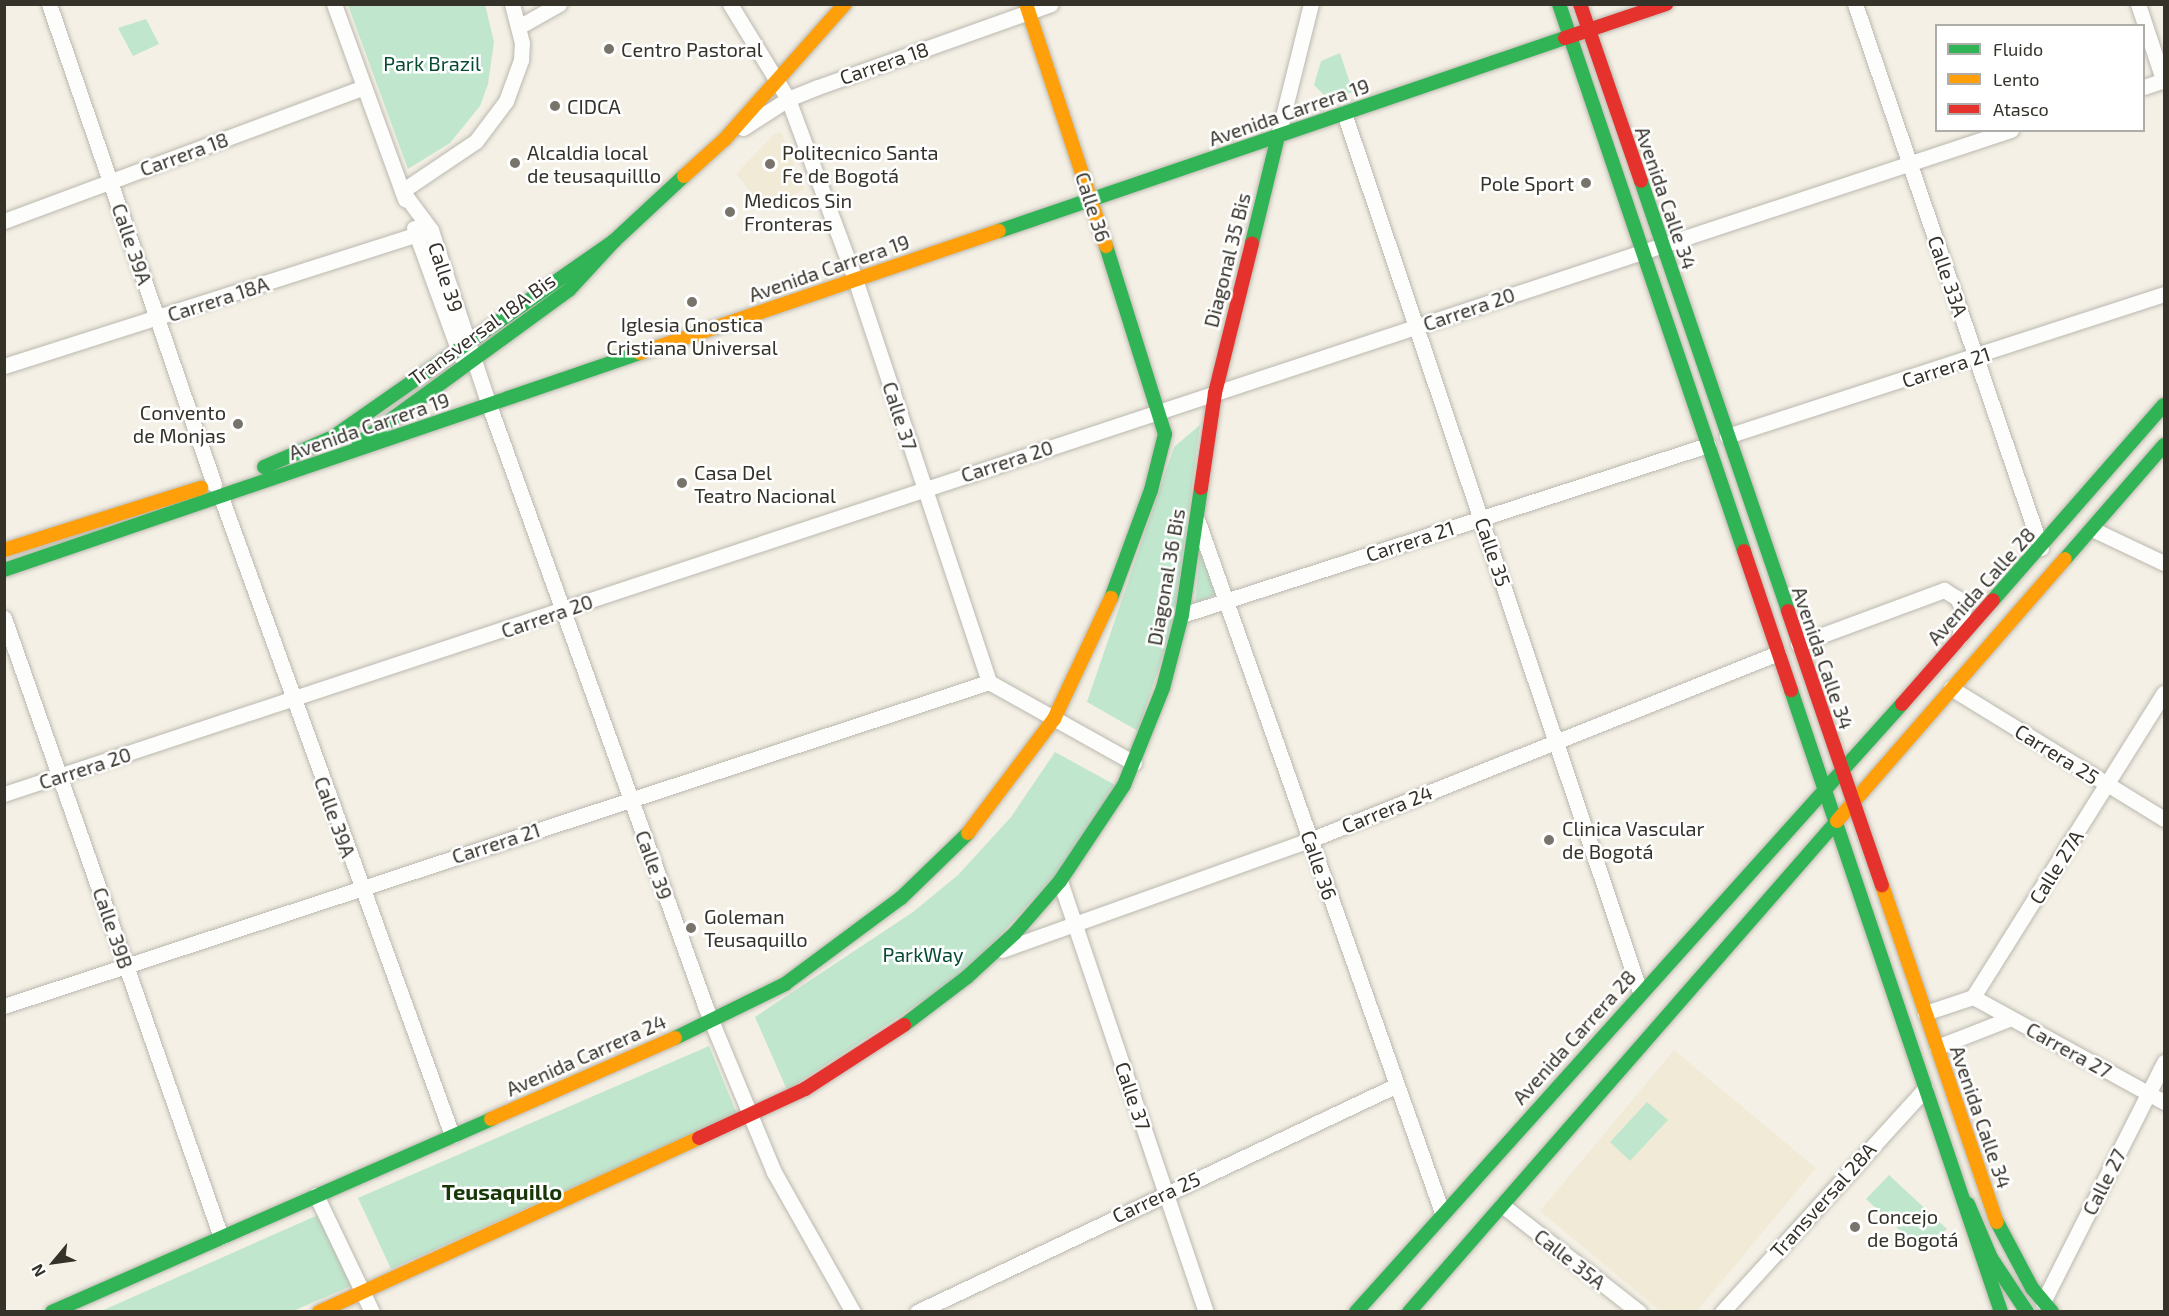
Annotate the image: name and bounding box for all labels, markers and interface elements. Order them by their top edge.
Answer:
legend [1935,24,2145,132]
place label: Centro Pastoral [621,37,763,61]
street label: Carrera 18 [836,37,932,89]
text: Fluido [1993,38,2043,60]
marker: Centro Pastoral [602,42,616,56]
park label: Park Brazil [383,51,481,75]
text: Lento [1993,68,2039,90]
street label: Avenida Carrera 19 [1205,73,1373,151]
place label: CIDCA [567,94,621,118]
text: Atasco [1993,98,2049,120]
marker: CIDCA [548,99,562,113]
street label: Avenida Calle 34 [1630,123,1702,273]
street label: Carrera 18 [136,127,232,181]
place label: Alcaldia local de teusaquilllo [527,140,661,187]
place label: Politecnico Santa Fe de Bogotá [782,140,939,187]
marker: Alcaldia local de teusaquilllo [508,156,522,170]
marker: Politecnico Santa Fe de Bogotá [763,157,777,171]
street label: Calle 36 [1070,169,1116,245]
place label: Pole Sport [1480,171,1574,195]
marker: Pole Sport [1579,176,1593,190]
place label: Medicos Sin Fronteras [744,189,852,236]
street label: Diagonal 35 Bis [1199,190,1255,330]
street label: Calle 39A [107,200,157,288]
marker: Medicos Sin Fronteras [721,203,739,221]
street label: Avenida Carrera 19 [745,229,913,307]
street label: Calle 33A [1923,232,1973,320]
street label: Calle 39 [423,239,469,315]
street label: Transversal 18A Bis [404,268,560,390]
street label: Carrera 18A [164,271,272,327]
street label: Carrera 20 [1420,282,1518,336]
marker: Iglesia Gnostica Cristiana Universal [685,295,699,309]
place label: Iglesia Gnostica Cristiana Universal [606,312,778,359]
street label: Carrera 21 [1899,341,1993,393]
street label: Calle 37 [878,379,922,453]
street label: Avenida Carrera 19 [285,387,453,465]
place label: Convento de Monjas [133,400,226,447]
marker: Convento de Monjas [231,417,245,431]
street label: Carrera 20 [958,435,1056,487]
place label: Casa Del Teatro Nacional [694,460,836,507]
marker: Casa Del Teatro Nacional [675,476,689,490]
street label: Diagonal 36 Bis [1142,506,1190,648]
street label: Calle 35 [1470,514,1516,590]
street label: Carrera 21 [1363,515,1457,567]
street label: Avenida Calle 28 [1922,522,2040,650]
street label: Avenida Calle 34 [1787,583,1859,733]
street label: Carrera 20 [498,589,596,643]
street label: Carrera 25 [2011,719,2103,789]
street label: Carrera 20 [36,742,134,794]
street label: Calle 39A [309,773,361,861]
street label: Carrera 24 [1338,780,1436,838]
place label: Clinica Vascular de Bogotá [1562,816,1705,863]
street label: Carrera 21 [449,817,543,869]
street label: Calle 27A [2024,826,2088,908]
street label: Calle 39 [630,827,678,903]
street label: Calle 36 [1296,827,1342,903]
marker: Clinica Vascular de Bogotá [1540,831,1558,849]
street label: Calle 39B [88,884,138,972]
place label: Goleman Teusaquillo [704,904,808,951]
marker: Goleman Teusaquillo [682,919,700,937]
park label: ParkWay [882,942,964,966]
street label: Avenida Carrera 28 [1507,965,1641,1109]
street label: Avenida Carrera 24 [502,1009,670,1101]
street label: Carrera 27 [2022,1017,2116,1083]
street label: Avenida Calle 34 [1945,1042,2017,1192]
street label: Calle 37 [1110,1059,1156,1133]
street label: Transversal 28A [1765,1137,1881,1263]
street label: Calle 27 [2077,1145,2131,1219]
street label: Carrera 25 [1108,1166,1204,1228]
district label: Teusaquillo [442,1179,562,1205]
place label: Concejo de Bogotá [1867,1204,1958,1251]
marker: Concejo de Bogotá [1848,1220,1862,1234]
street label: Calle 35A [1530,1224,1610,1294]
north arrow [24,1232,84,1292]
text: N [27,1261,49,1281]

